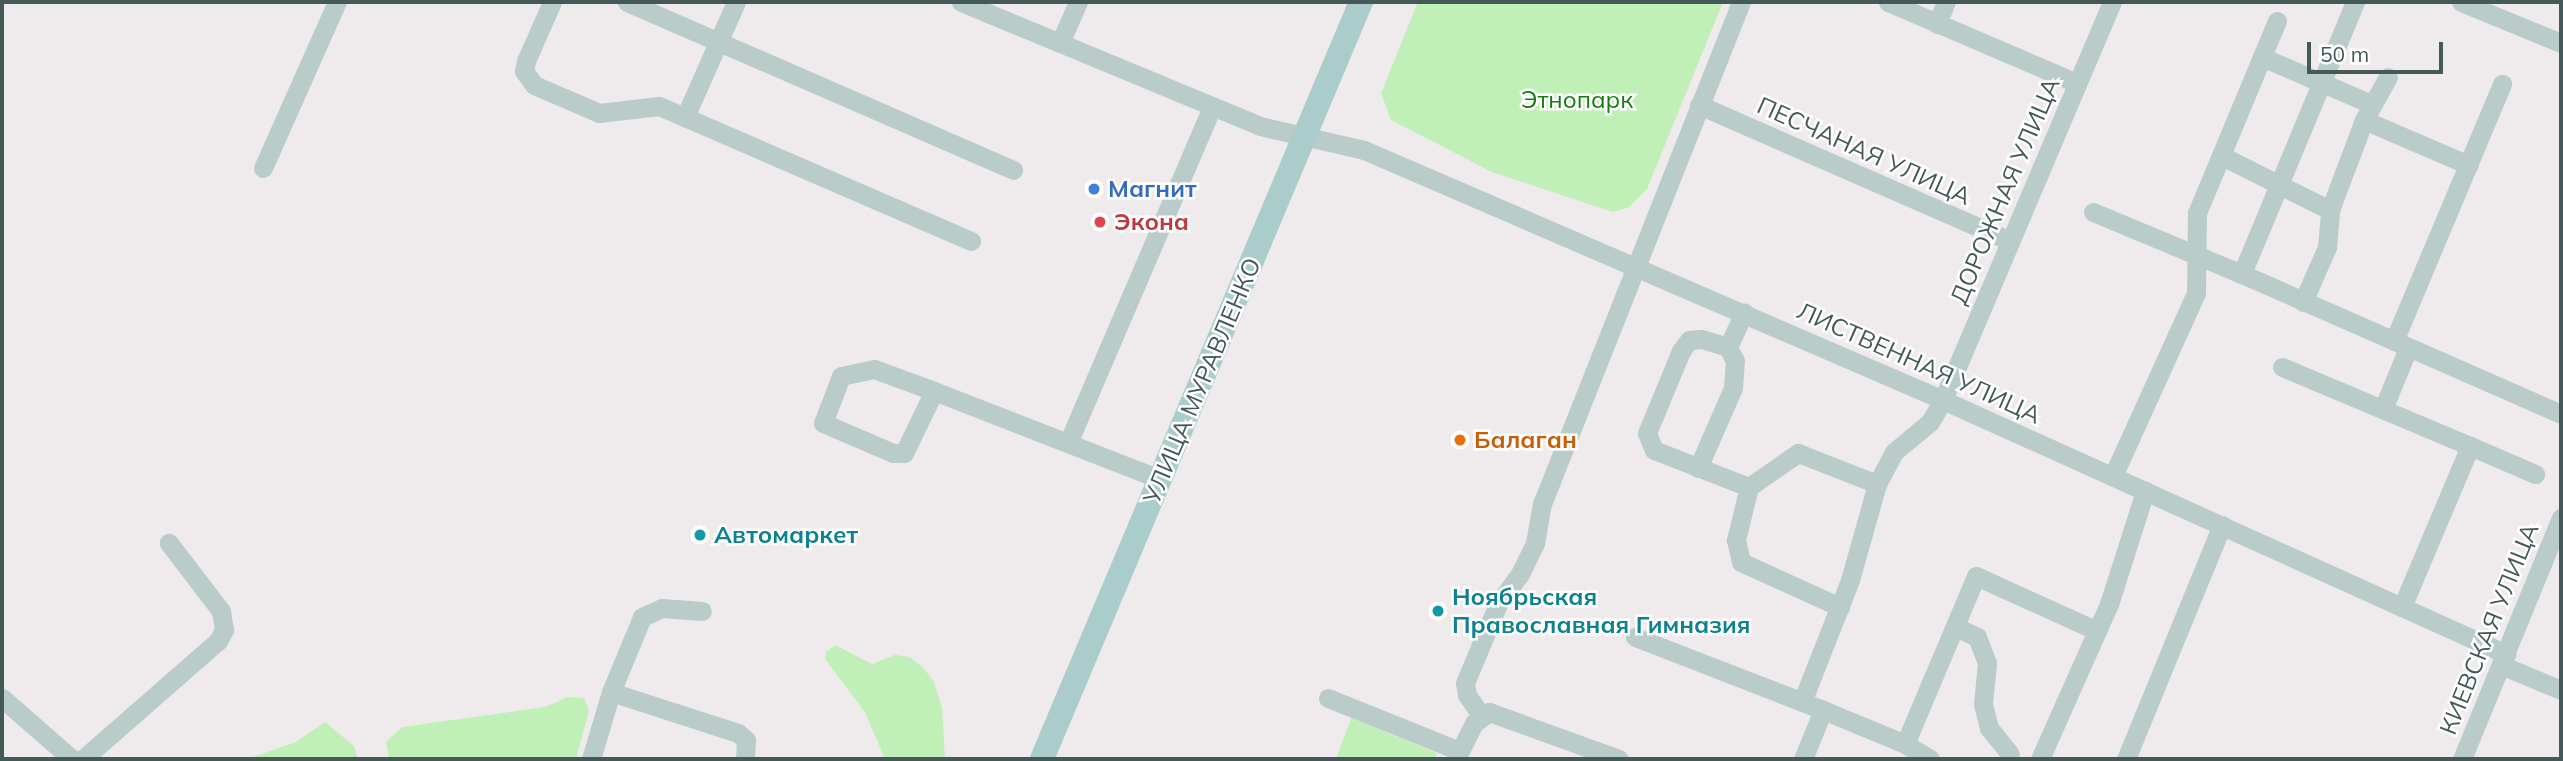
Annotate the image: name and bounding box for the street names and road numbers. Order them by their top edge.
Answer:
street label: ДОРОЖНАЯ УЛИЦА [1944,73,2066,309]
street label: ПЕСЧАНАЯ УЛИЦА [1753,91,1975,211]
street label: УЛИЦА МУРАВЛЕНКО [1137,254,1267,508]
street label: ЛИСТВЕННАЯ УЛИЦА [1793,296,2045,430]
street label: КИЕВСКАЯ УЛИЦА [2433,519,2545,739]

